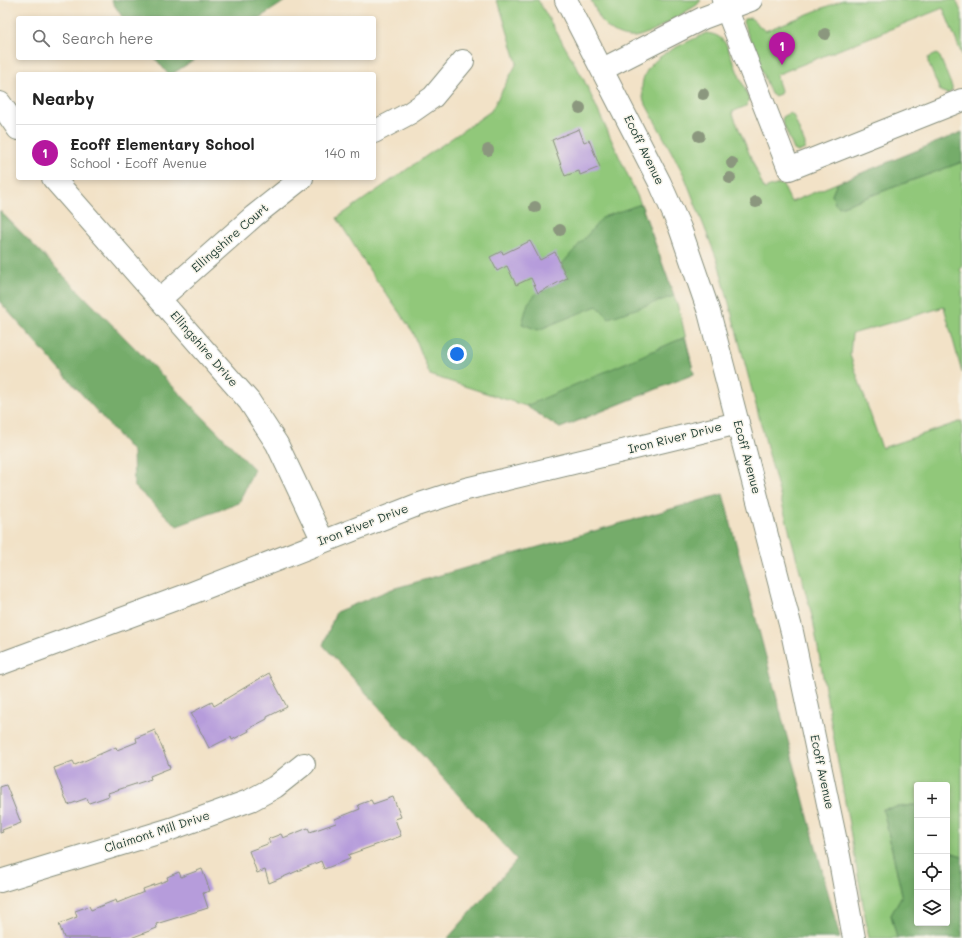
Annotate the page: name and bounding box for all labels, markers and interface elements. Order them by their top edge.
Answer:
search box [16,16,376,60]
icon: search [30,27,52,49]
text: Search here [62,28,153,48]
pin: 1 [769,32,795,65]
text: Nearby [32,87,94,109]
street label: Ecoff Avenue [621,112,669,187]
text: Ecoff Elementary School [70,134,255,154]
text: 1 [42,144,48,161]
text: 140 m [324,144,360,161]
text: School · Ecoff Avenue [70,154,207,171]
street label: Ellingshire Court [187,199,271,275]
street label: Ellingshire Drive [167,307,242,390]
your location [447,344,467,364]
street label: Iron River Drive [626,418,723,456]
street label: Ecoff Avenue [730,418,765,495]
street label: Iron River Drive [315,499,410,549]
street label: Ecoff Avenue [807,733,839,811]
map controls [914,782,950,926]
button: + [914,782,950,818]
street label: Claimont Mill Drive [102,806,211,856]
button: − [914,818,950,854]
button: locate [914,854,950,890]
button: layers [914,890,950,926]

